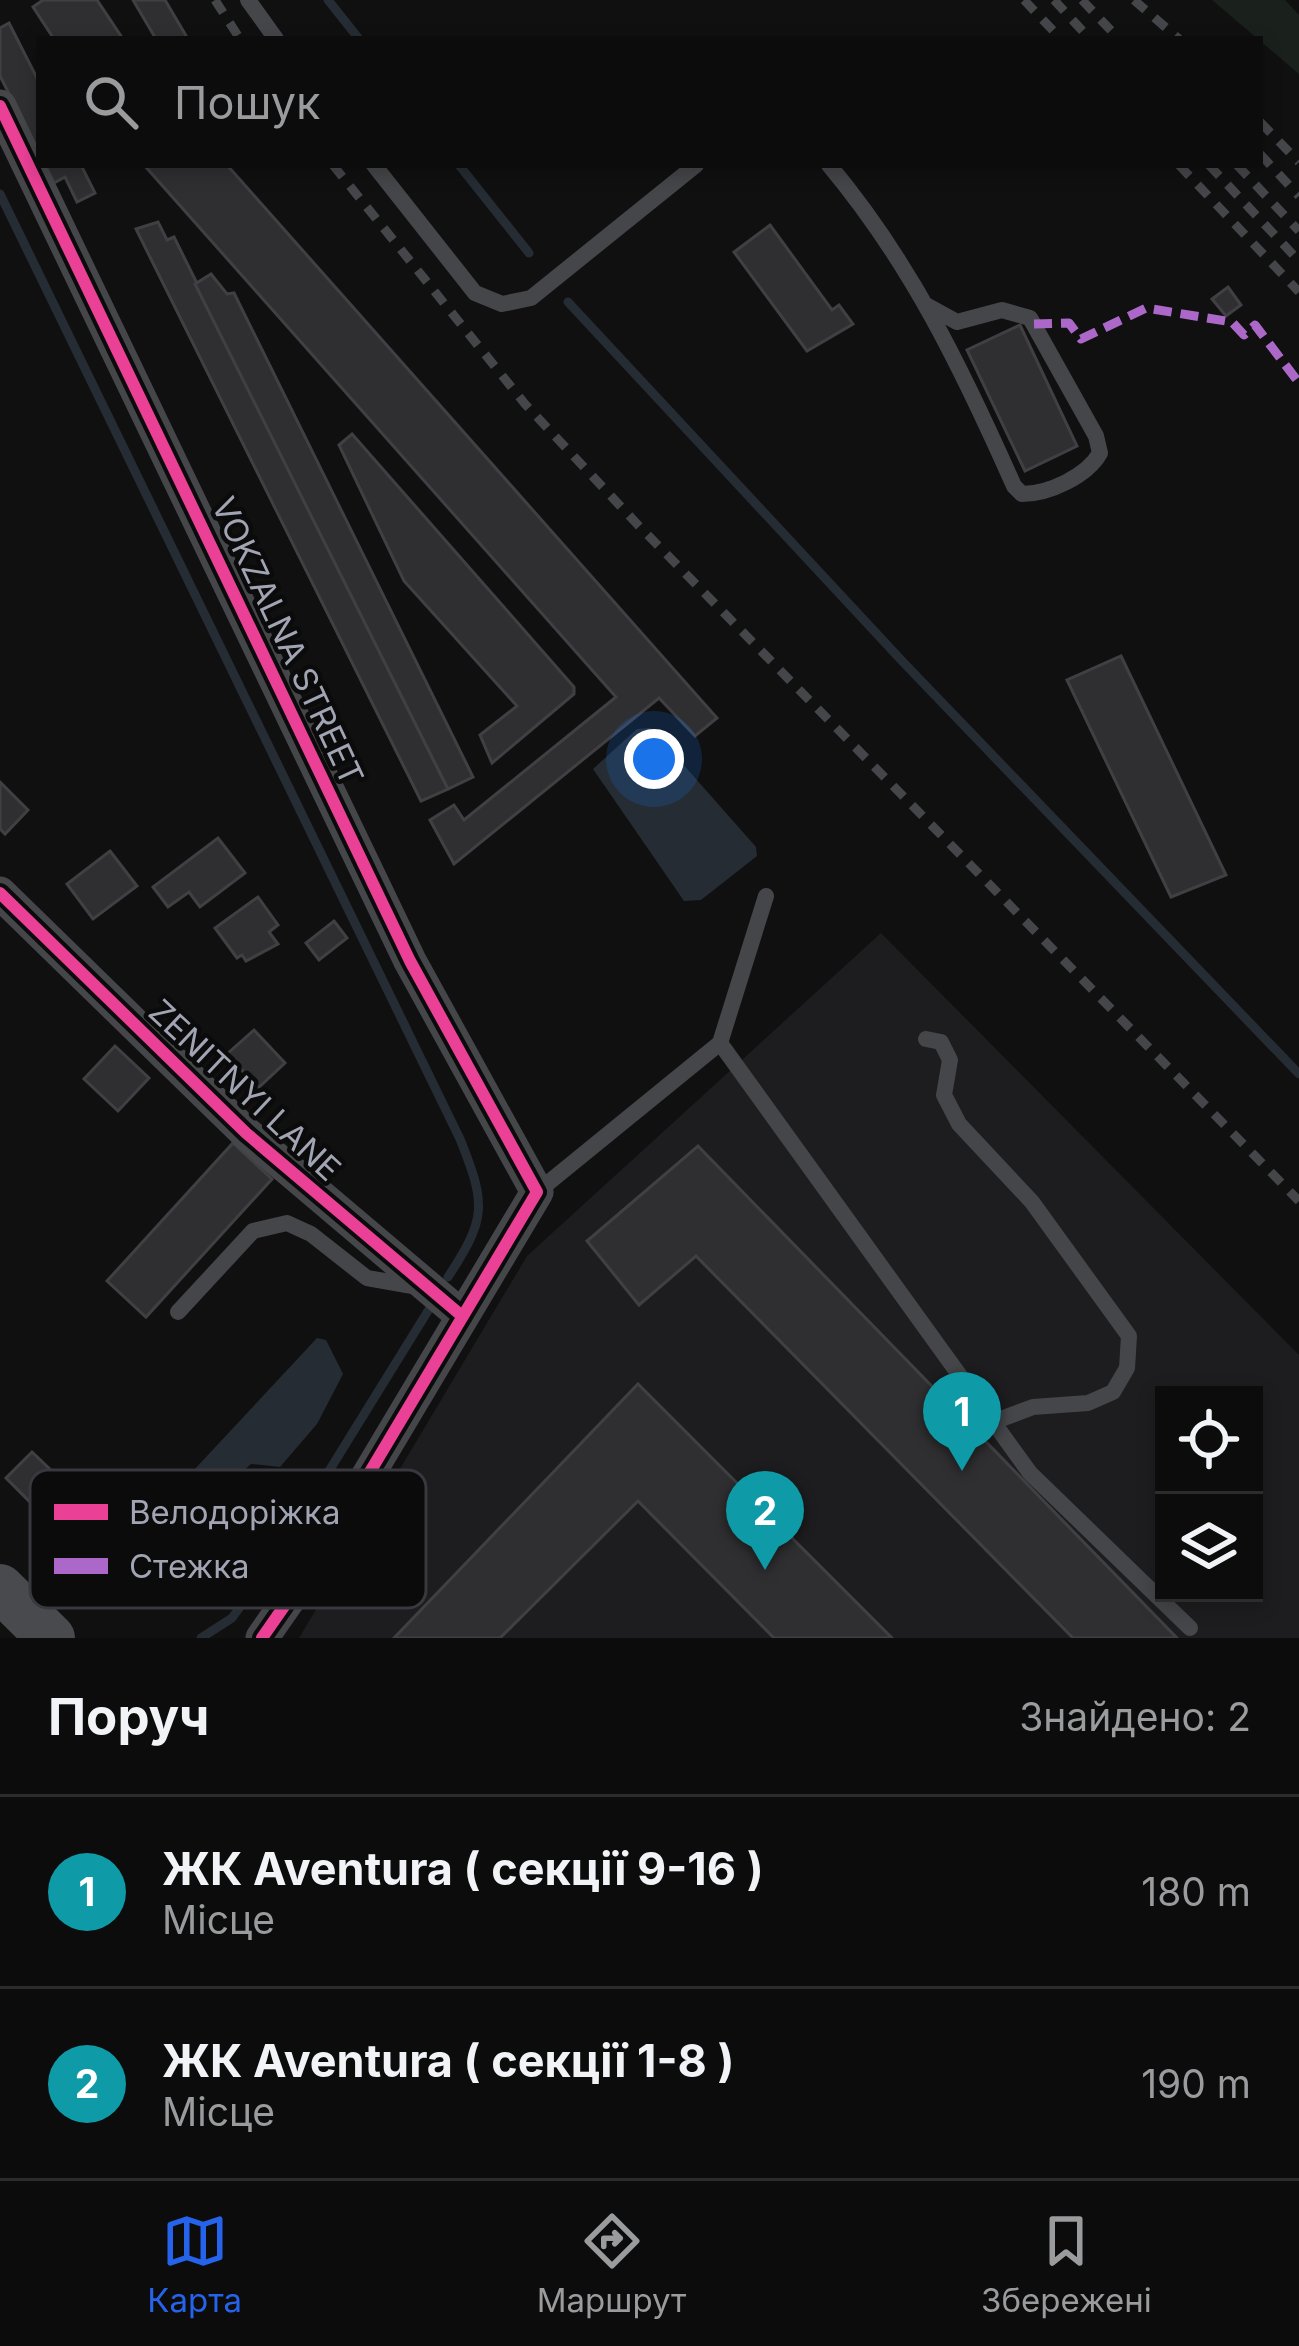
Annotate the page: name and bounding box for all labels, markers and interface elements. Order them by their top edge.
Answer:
search box [36,36,1263,168]
icon: search [78,69,144,135]
text: Пошук [174,75,320,130]
street label: VOKZALNA STREET [204,491,372,791]
your location [624,729,684,789]
street label: ZENITNYI LANE [141,991,349,1189]
pin: 1 [923,1372,1001,1471]
map controls [1155,1386,1263,1602]
button: locate [1155,1386,1263,1494]
legend [30,1470,426,1608]
pin: 2 [726,1471,804,1570]
text: Велодоріжка [129,1492,340,1532]
button: layers [1155,1494,1263,1602]
text: Стежка [129,1546,250,1586]
text: Поруч [48,1686,209,1747]
text: Знайдено: 2 [1019,1693,1251,1740]
text: ЖК Aventura ( секції 9-16 ) [162,1841,764,1896]
text: 1 [79,1868,95,1915]
text: 180 m [1141,1868,1251,1915]
text: Місце [162,1896,275,1943]
text: ЖК Aventura ( секції 1-8 ) [162,2033,734,2088]
text: 2 [75,2060,99,2107]
text: 190 m [1141,2060,1251,2107]
text: Місце [162,2088,275,2135]
tab: Карта [147,2208,242,2320]
tab: Маршрут [537,2208,686,2320]
tab: Збережені [981,2208,1152,2320]

